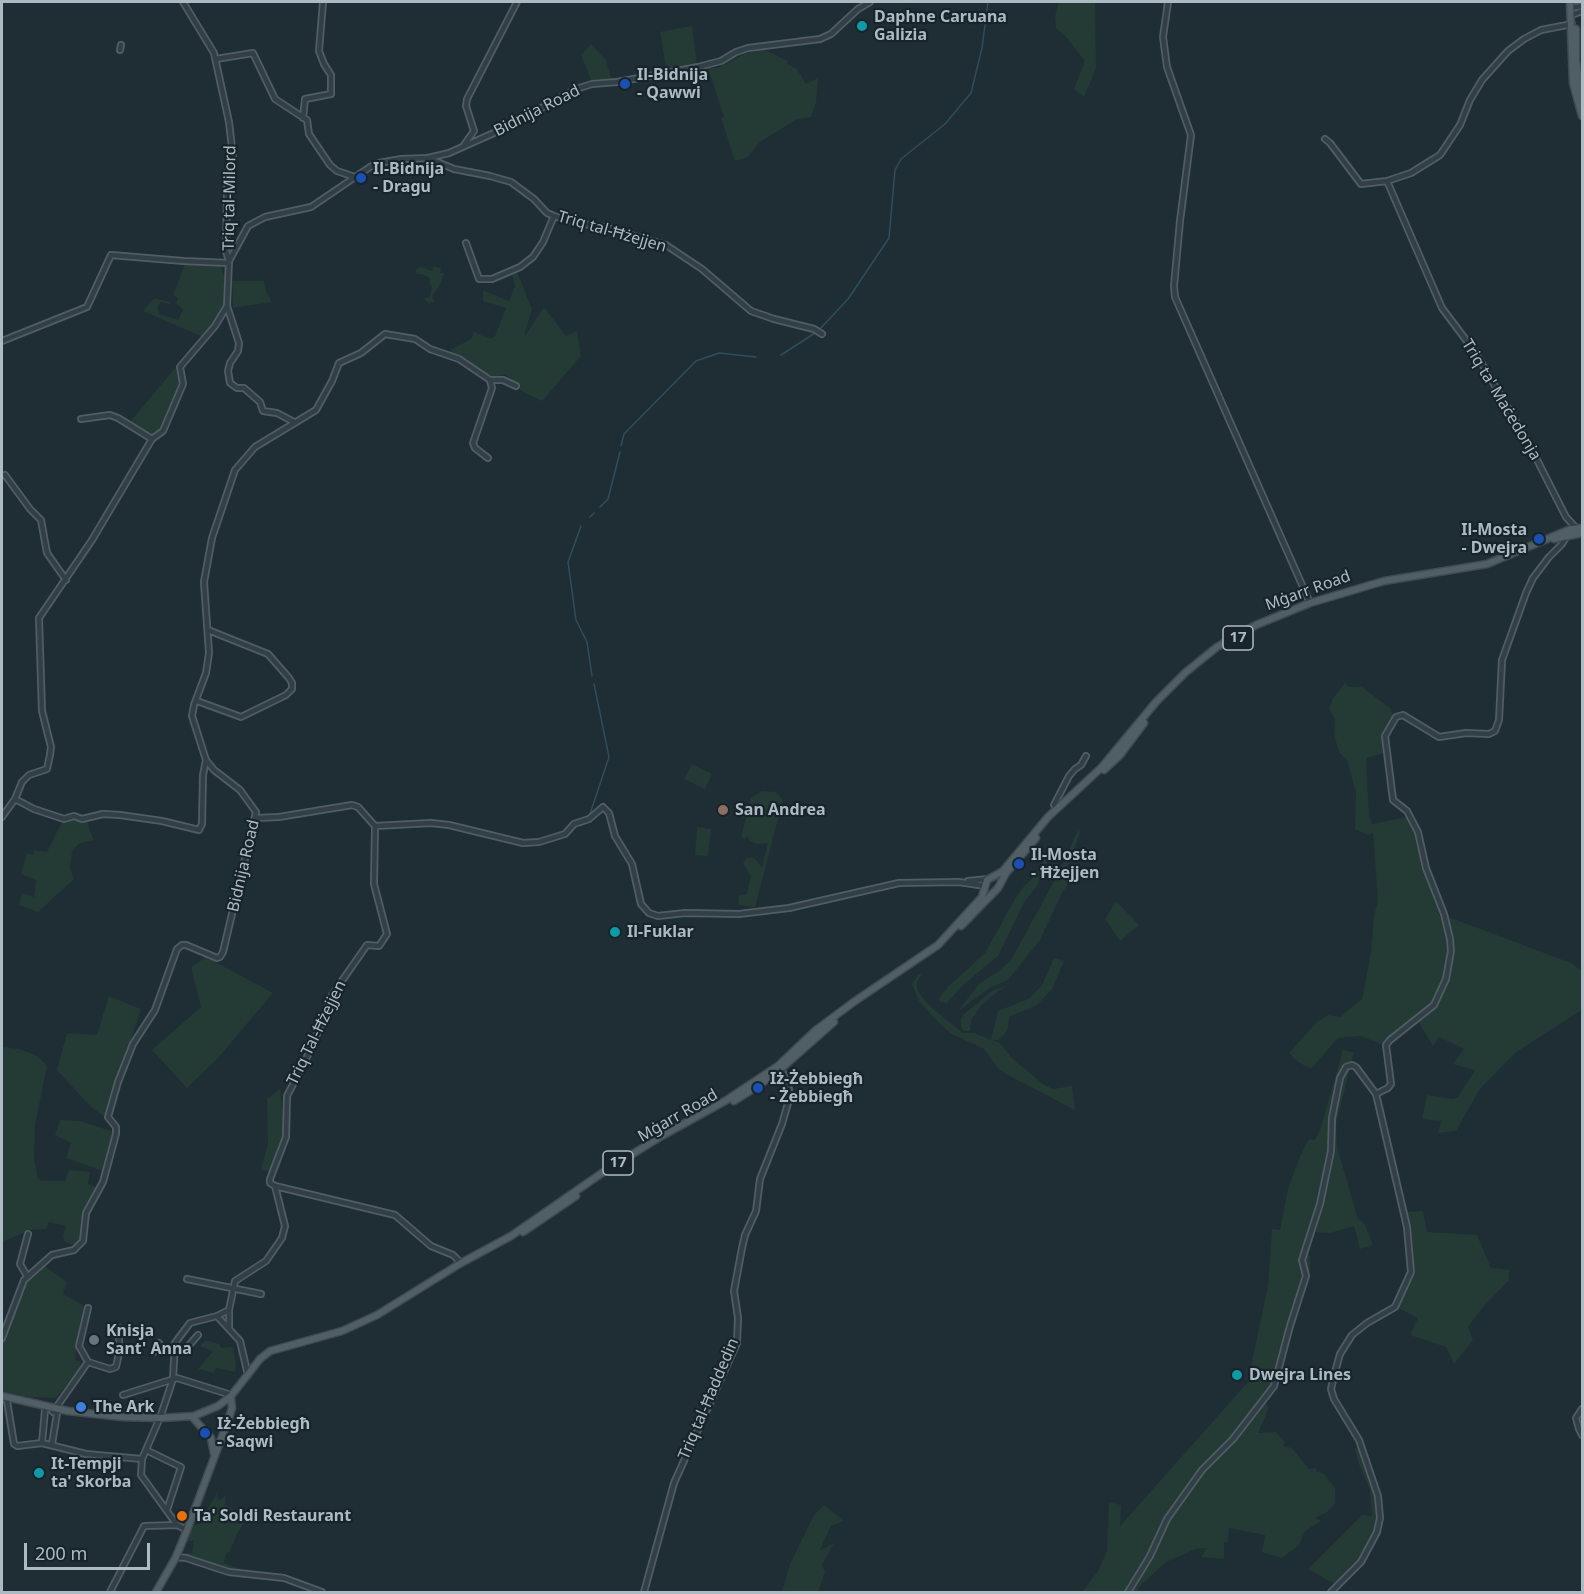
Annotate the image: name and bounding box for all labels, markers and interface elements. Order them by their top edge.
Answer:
place label: Daphne Caruana Galizia [874,7,1007,45]
marker: Daphne Caruana Galizia [855,19,869,33]
place label: Il-Bidnija - Qawwi [637,65,708,103]
marker: Il-Bidnija - Qawwi [618,77,632,91]
street label: Bidnija Road [491,81,583,141]
street label: Triq tal-Milord [219,145,241,251]
place label: Il-Bidnija - Dragu [373,159,444,197]
marker: Il-Bidnija - Dragu [354,171,368,185]
street label: Triq tal-Ħżejjen [555,207,669,257]
street label: Triq ta' Maċedonja [1457,336,1545,464]
place label: Il-Mosta - Dwejra [1461,520,1527,558]
marker: Il-Mosta - Dwejra [1532,532,1546,546]
street label: Mġarr Road [1263,567,1353,615]
road number: 17 [1223,626,1253,650]
place label: San Andrea [735,800,826,820]
marker: San Andrea [716,803,730,817]
street label: Bidnija Road [224,818,264,914]
place label: Il-Mosta - Ħżejjen [1031,845,1099,883]
marker: Il-Mosta - Ħżejjen [1012,857,1026,871]
place label: Il-Fuklar [627,922,694,942]
marker: Il-Fuklar [608,925,622,939]
street label: Triq Tal-Ħżejjen [283,977,351,1089]
place label: Iż-Żebbiegħ - Żebbiegħ [770,1069,863,1107]
marker: Iż-Żebbiegħ - Żebbiegħ [751,1081,765,1095]
street label: Mġarr Road [635,1085,721,1147]
road number: 17 [603,1151,633,1175]
place label: Knisja Sant' Anna [106,1321,192,1359]
marker: Knisja Sant' Anna [87,1333,101,1347]
street label: Triq tal-Ħaddedin [675,1335,743,1463]
place label: Dwejra Lines [1249,1365,1351,1385]
marker: Dwejra Lines [1230,1368,1244,1382]
place label: The Ark [93,1397,154,1417]
marker: The Ark [74,1400,88,1414]
place label: Iż-Żebbiegħ - Saqwi [217,1414,310,1452]
marker: Iż-Żebbiegħ - Saqwi [198,1426,212,1440]
place label: It-Tempji ta' Skorba [51,1454,131,1492]
marker: It-Tempji ta' Skorba [32,1466,46,1480]
place label: Ta' Soldi Restaurant [194,1506,351,1526]
marker: Ta' Soldi Restaurant [175,1509,189,1523]
scale bar [27,1531,153,1569]
text: 200 m [35,1541,87,1565]

